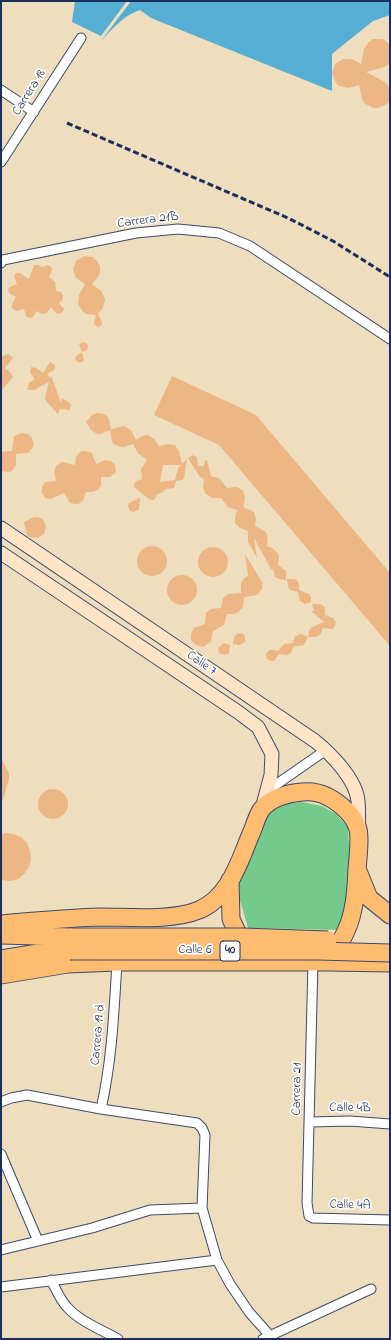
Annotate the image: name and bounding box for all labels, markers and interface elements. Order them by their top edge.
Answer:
street label: Carrera 18 [10,67,50,119]
street label: Carrera 21B [116,209,180,233]
street label: Calle 7 [183,648,219,680]
road number: 40 [220,941,240,961]
street label: Calle 6 [178,943,212,959]
street label: Carrera 19 d [89,1004,109,1066]
street label: Carrera 21 [290,1062,306,1116]
street label: Calle 4B [329,1101,371,1117]
street label: Calle 4A [329,1197,371,1215]

